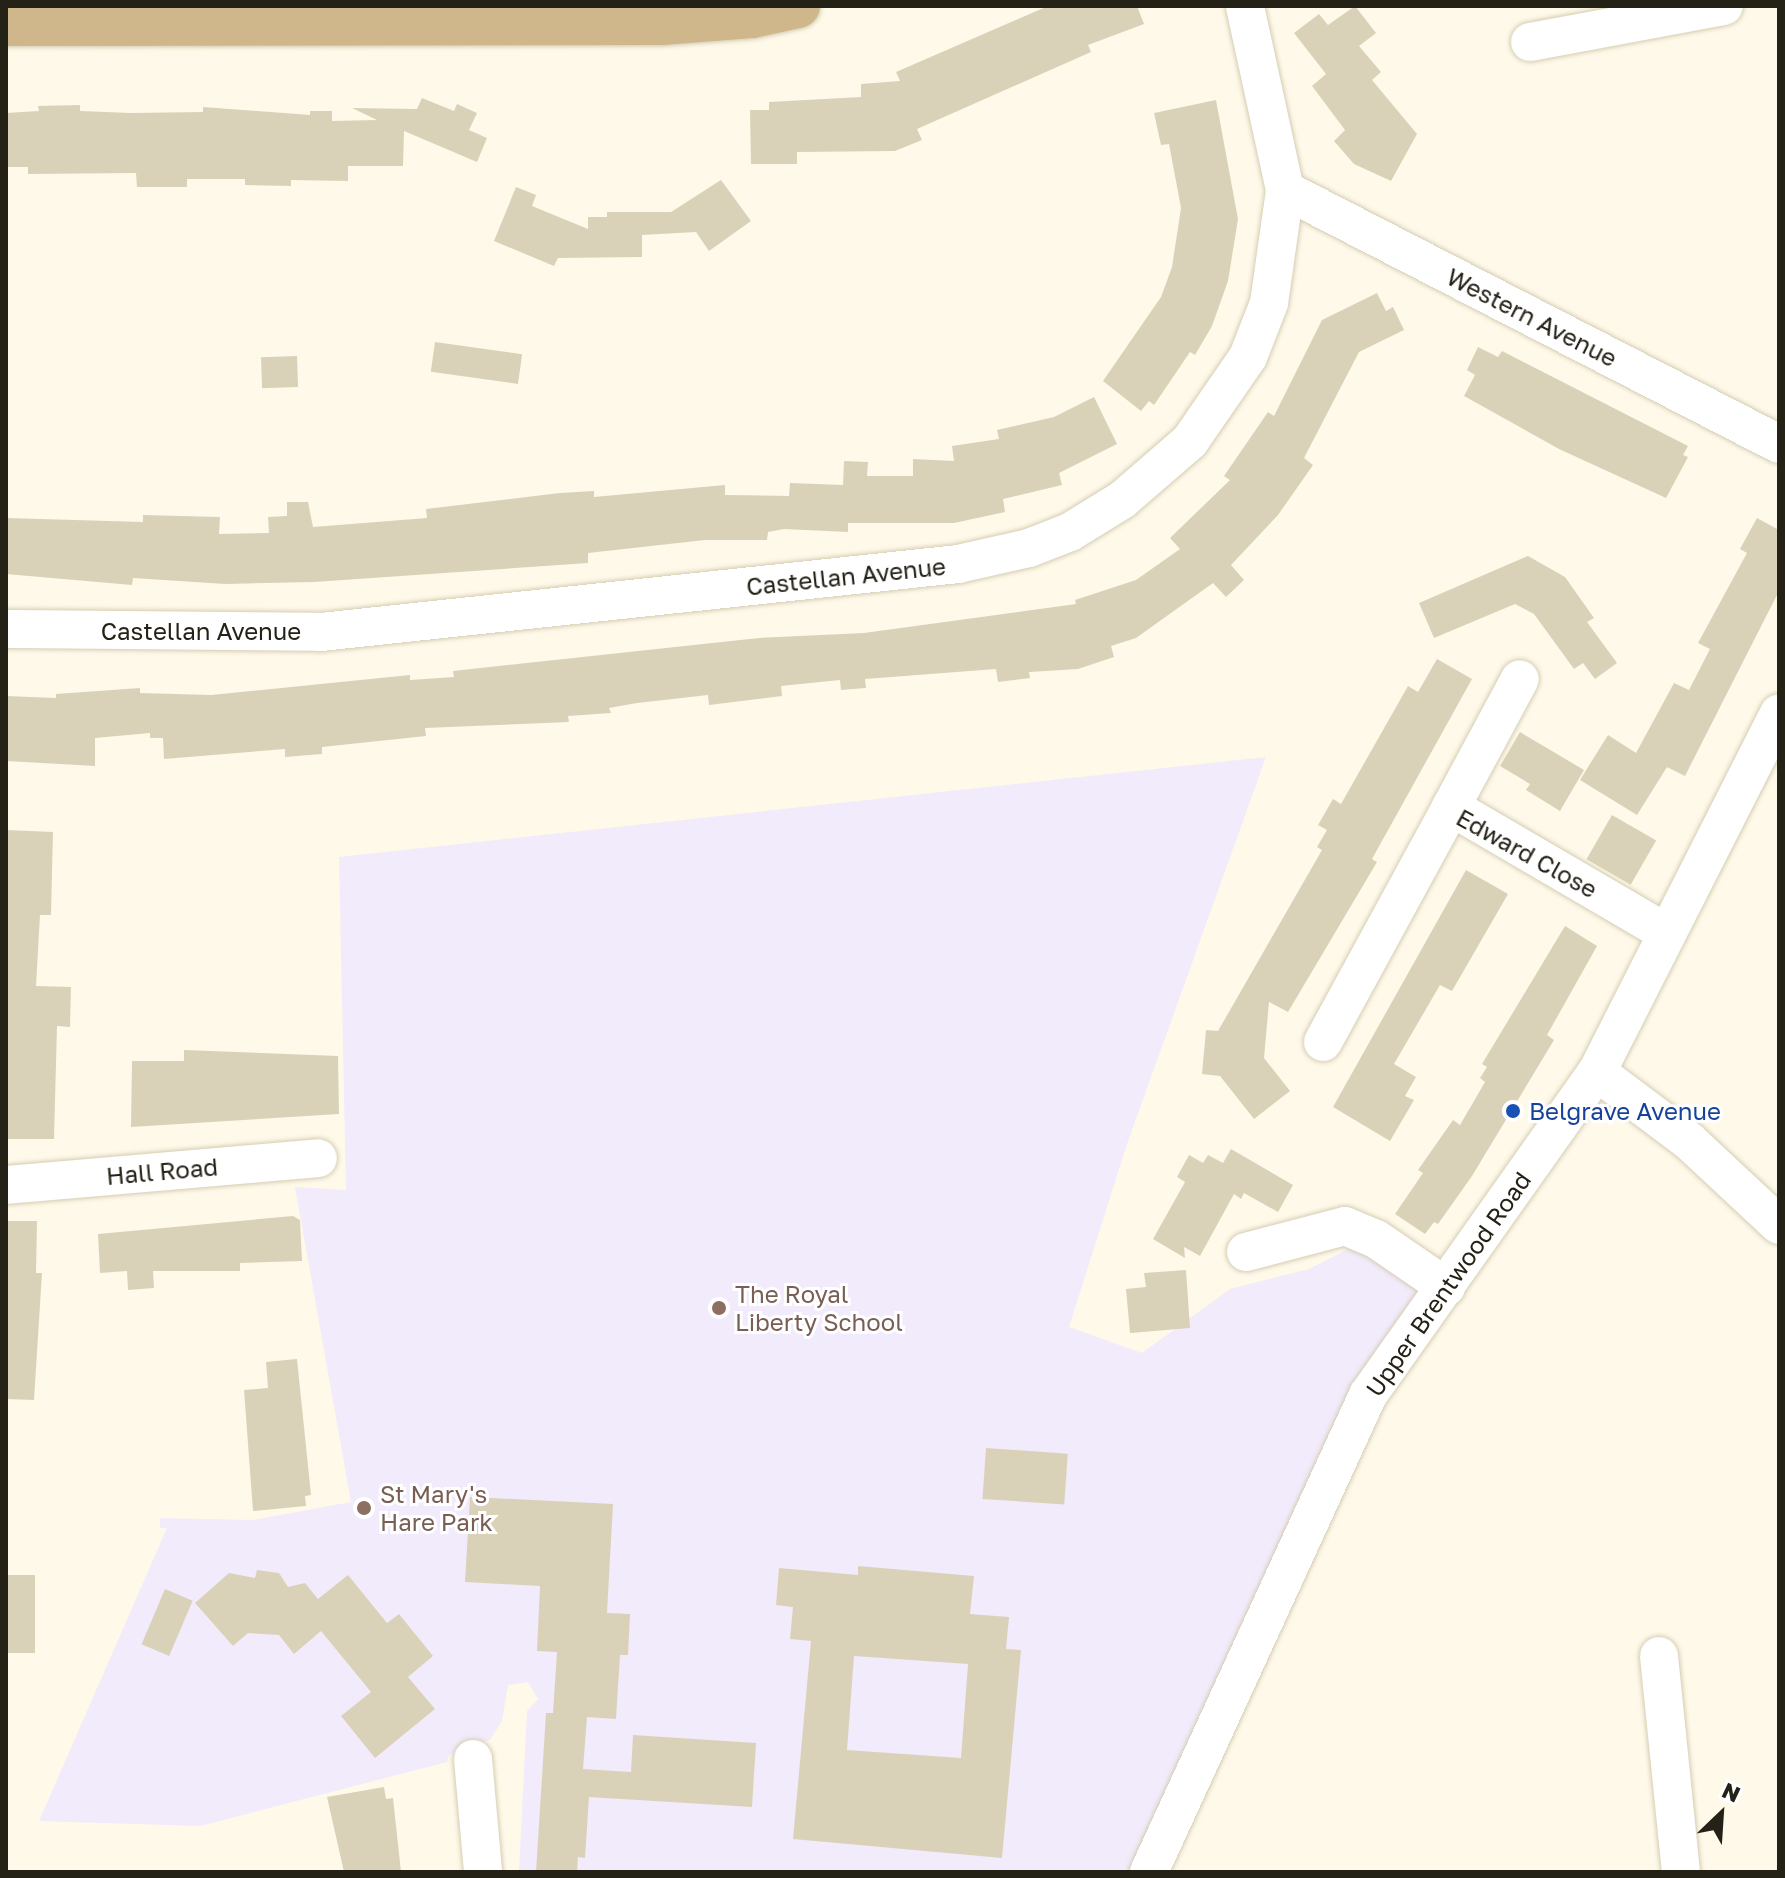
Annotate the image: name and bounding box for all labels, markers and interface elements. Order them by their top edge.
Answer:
street label: Western Avenue [1442,262,1622,372]
street label: Castellan Avenue [745,551,947,601]
street label: Castellan Avenue [101,617,301,645]
street label: Edward Close [1452,803,1602,903]
place label: Belgrave Avenue [1529,1097,1721,1125]
marker: Belgrave Avenue [1504,1102,1522,1120]
street label: Hall Road [105,1152,219,1190]
street label: Upper Brentwood Road [1360,1166,1536,1402]
place label: The Royal Liberty School [735,1280,903,1336]
marker: The Royal Liberty School [710,1299,728,1317]
place label: St Mary's Hare Park [380,1480,493,1536]
marker: St Mary's Hare Park [355,1499,373,1517]
north arrow [1681,1774,1761,1854]
text: N [1718,1776,1745,1808]

